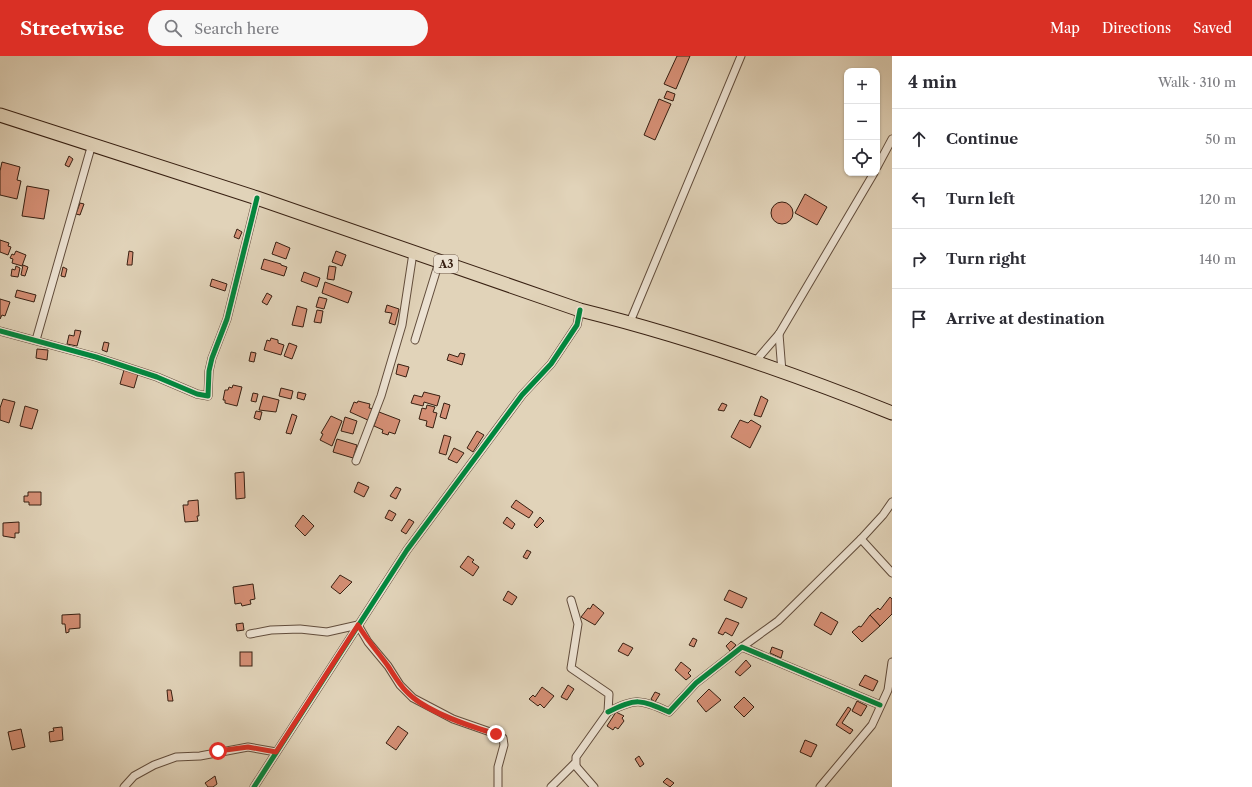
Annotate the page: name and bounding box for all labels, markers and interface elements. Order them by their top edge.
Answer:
search box [148,10,428,46]
text: Streetwise [20,17,124,40]
icon: search [162,17,184,39]
text: Search here [194,19,279,38]
text: Map [1050,19,1080,37]
text: Directions [1102,19,1171,37]
text: Saved [1193,19,1232,37]
map controls [844,68,880,176]
button: + [844,68,880,104]
text: 4 min [908,72,957,92]
text: Walk · 310 m [1158,74,1236,90]
button: − [844,104,880,140]
icon: ahead [908,128,930,150]
text: Continue [946,129,1018,148]
text: 50 m [1205,131,1236,147]
button: locate [844,140,880,176]
icon: left [908,188,930,210]
text: Turn left [946,189,1015,208]
text: 120 m [1199,191,1236,207]
icon: right [908,248,930,270]
text: Turn right [946,249,1026,268]
text: 140 m [1199,251,1236,267]
road number: A3 [434,255,458,273]
icon: arrive [908,308,930,330]
text: Arrive at destination [946,309,1105,328]
route end [487,725,505,743]
route start [209,742,227,760]

